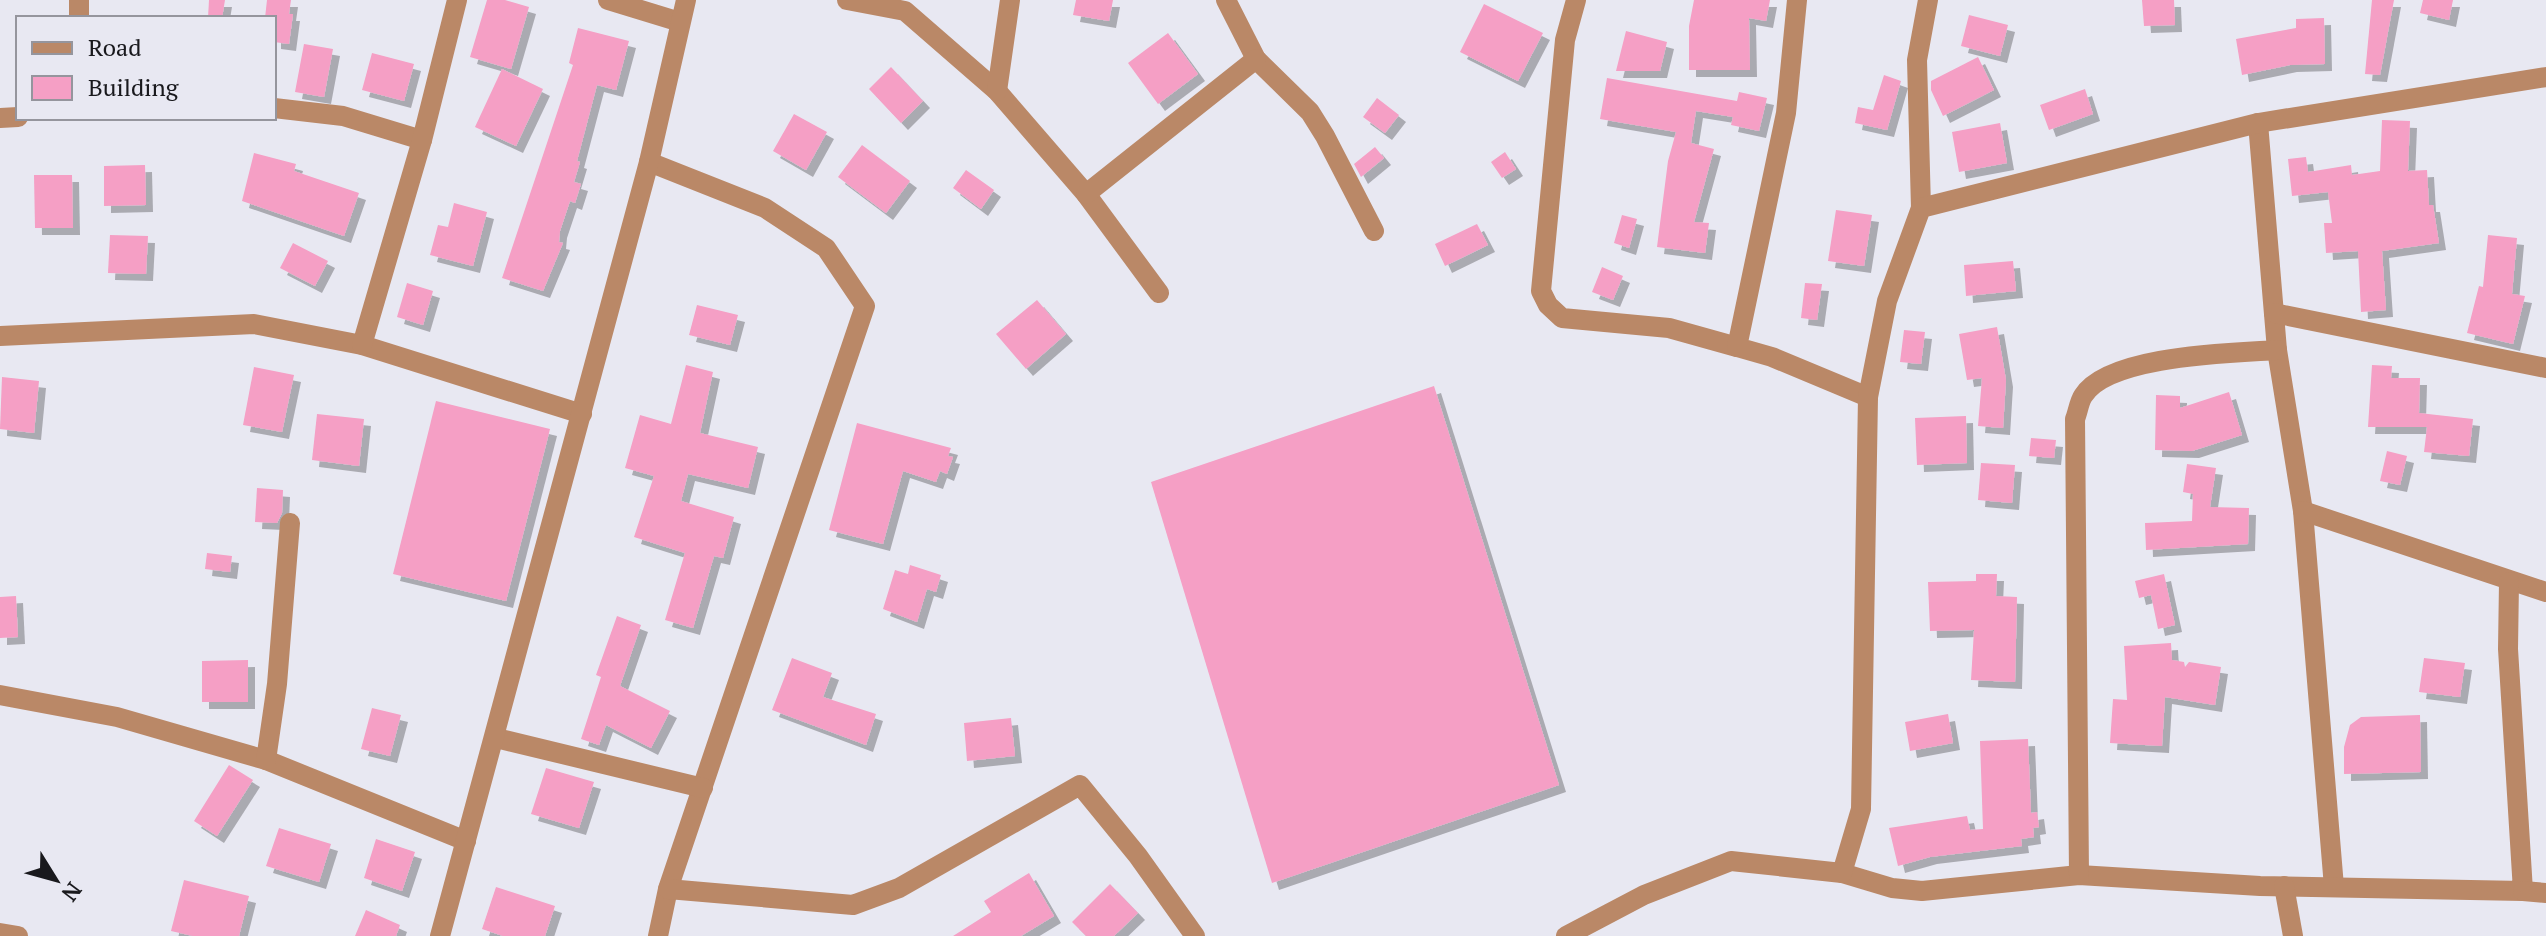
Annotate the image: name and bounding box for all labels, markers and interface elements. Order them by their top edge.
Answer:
legend [16,16,276,120]
text: Road [88,31,142,63]
text: Building [88,71,179,103]
north arrow [16,840,96,920]
text: N [56,877,89,908]

